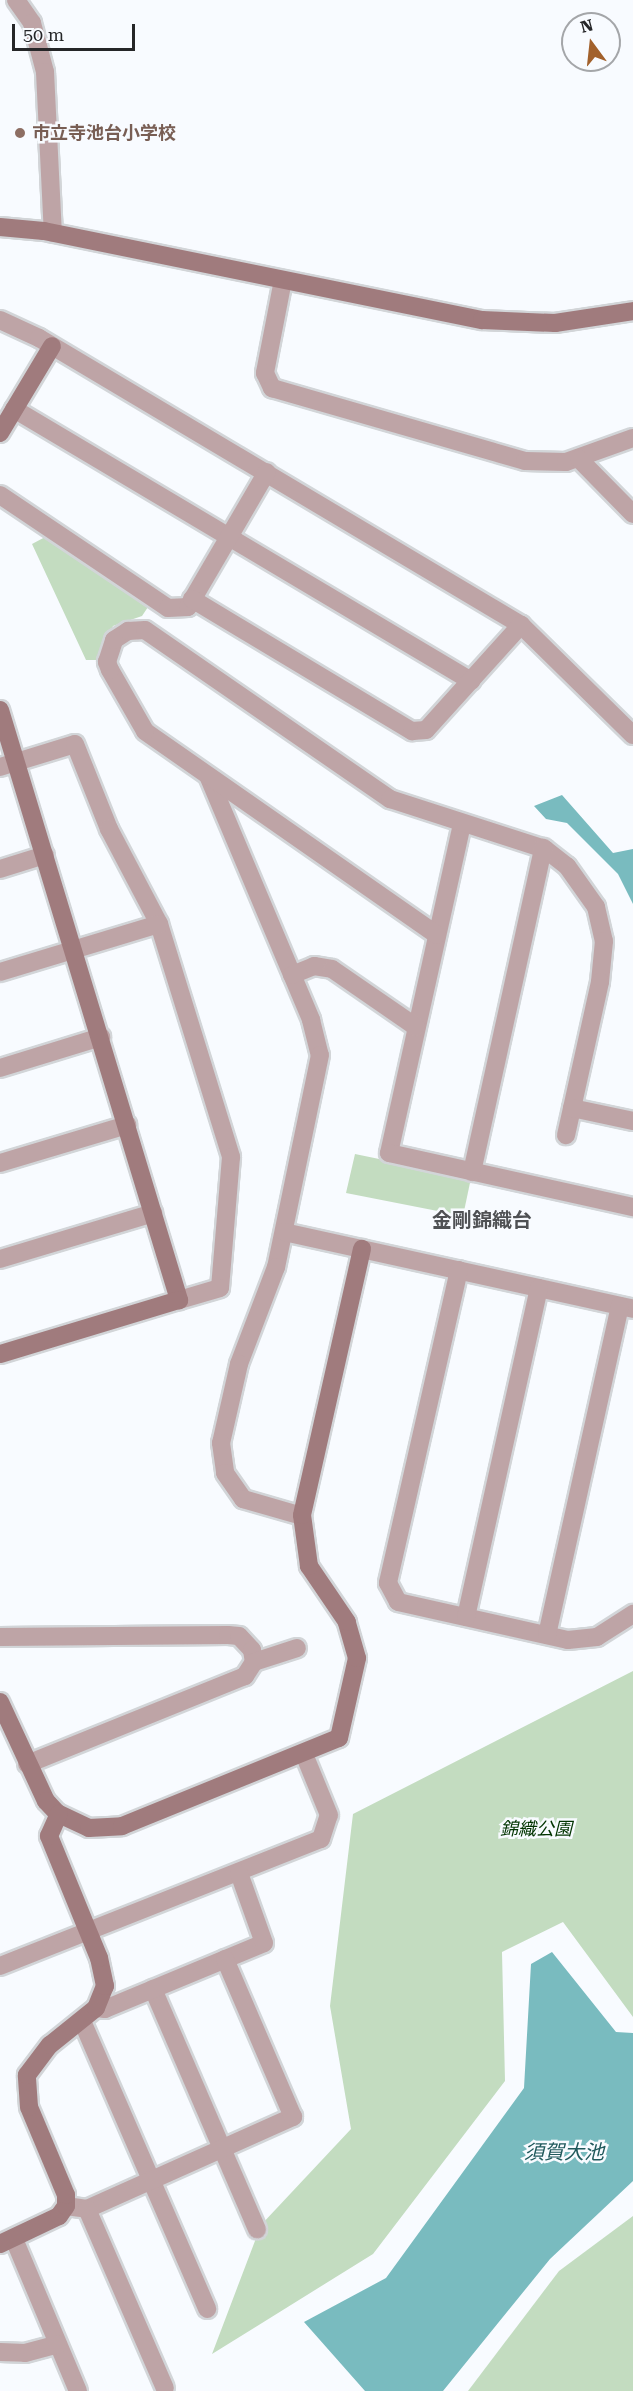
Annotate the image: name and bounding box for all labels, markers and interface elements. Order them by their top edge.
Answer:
scale bar [15,12,138,50]
north arrow [561,12,621,72]
text: N [578,15,595,37]
text: 50 m [23,24,64,45]
place label: 市立寺池台小学校 [32,122,176,144]
marker: 市立寺池台小学校 [13,126,27,140]
district label: 金剛錦織台 [432,1208,532,1232]
park label: 錦織公園 [500,1818,572,1840]
water label: 須賀大池 [524,2140,604,2164]

